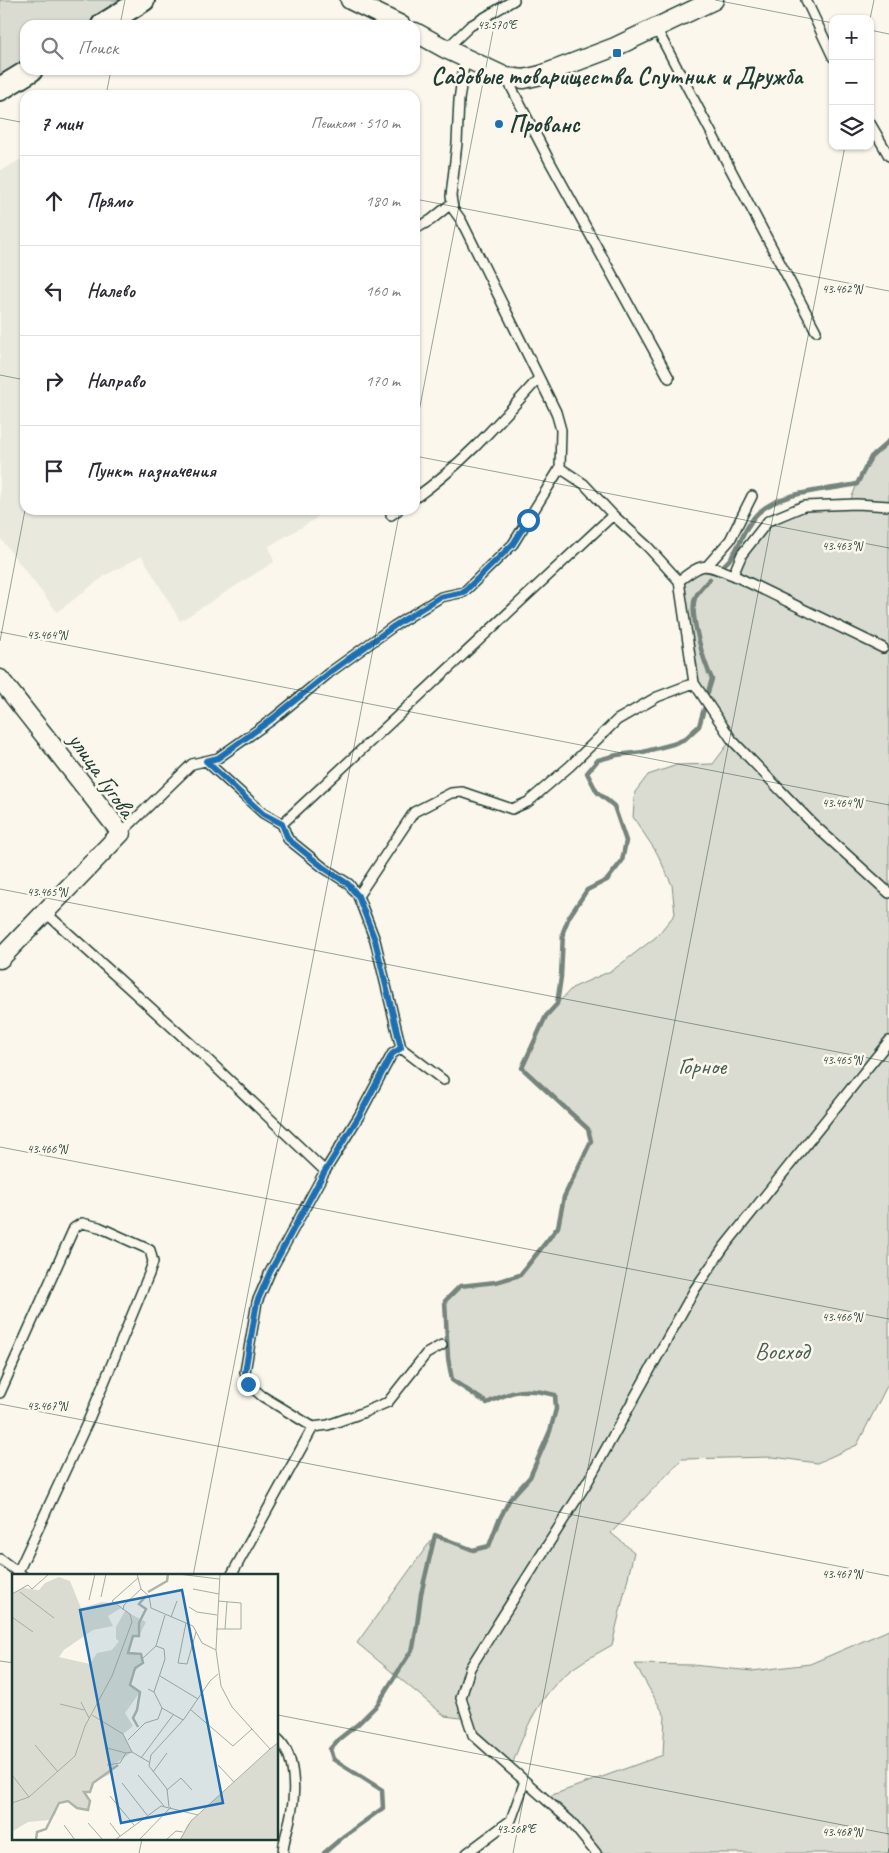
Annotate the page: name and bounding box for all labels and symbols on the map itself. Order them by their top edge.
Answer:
text: 43.570°E [477,17,518,33]
marker: Садовые товарищества Спутник и Дружба [611,47,623,59]
place label: Садовые товарищества Спутник и Дружба [431,61,804,91]
place label: Прованс [509,109,581,139]
marker: Прованс [493,118,505,130]
text: 43.462°N [822,281,864,297]
route start [517,509,540,532]
text: 43.463°N [822,538,864,554]
text: 43.464°N [27,627,69,643]
street label: улица Гугова [61,725,144,825]
text: 43.464°N [822,795,864,811]
text: 43.465°N [27,884,69,900]
park label: Горное [678,1051,728,1081]
text: 43.465°N [822,1052,864,1068]
text: 43.466°N [27,1141,69,1157]
text: 43.466°N [822,1309,864,1325]
park label: Восход [755,1336,812,1366]
route end [237,1373,260,1396]
text: 43.467°N [27,1398,69,1414]
text: 43.467°N [822,1566,864,1582]
inset map [12,1574,279,1840]
text: 43.568°E [496,1821,537,1837]
text: 43.468°N [822,1824,864,1840]

